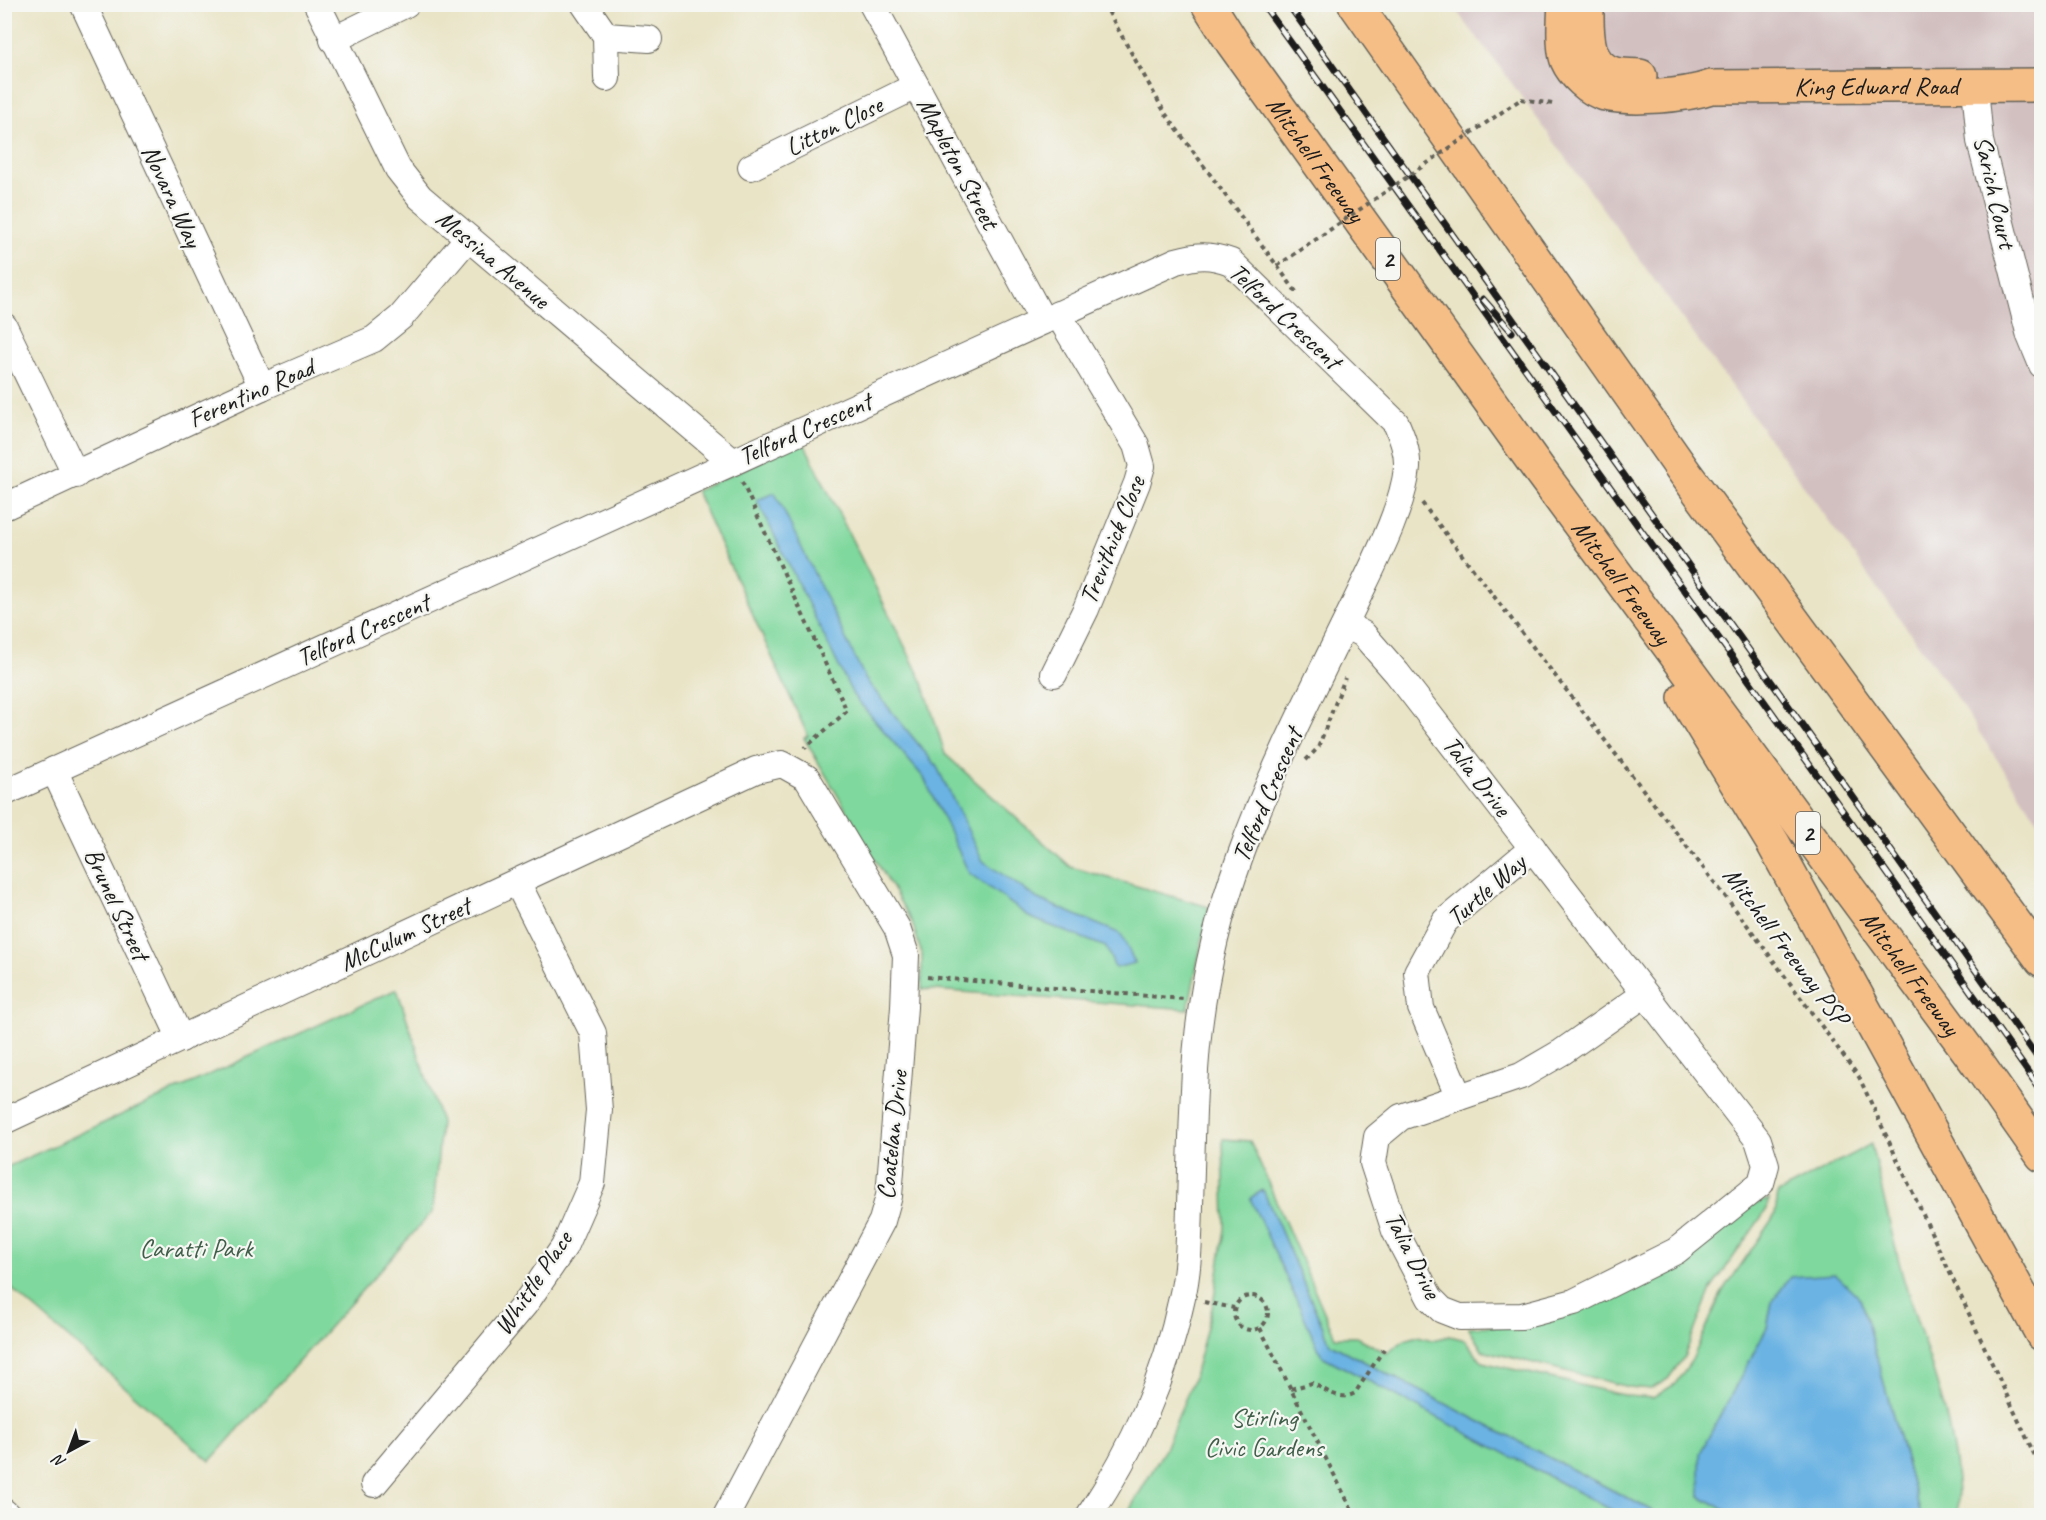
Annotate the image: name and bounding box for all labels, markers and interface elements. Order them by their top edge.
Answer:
street label: King Edward Road [1794,69,1962,103]
street label: Litton Close [780,87,890,164]
street label: Mitchell Freeway [1259,89,1374,230]
street label: Mapleton Street [909,91,1008,237]
street label: Sarich Court [1966,133,2024,254]
street label: Novara Way [134,140,211,254]
street label: Messina Avenue [429,202,558,317]
road number: 2 [1376,238,1400,280]
street label: Telford Crescent [1222,255,1351,379]
street label: Ferentino Road [183,349,322,435]
street label: Telford Crescent [733,384,880,473]
street label: Trevithick Close [1071,470,1153,609]
street label: Mitchell Freeway [1565,513,1680,653]
street label: Telford Crescent [291,585,438,674]
street label: Telford Crescent [1224,720,1311,867]
street label: Talia Drive [1435,729,1520,824]
road number: 2 [1796,812,1820,854]
street label: Brunel Street [77,843,159,968]
street label: Turtle Way [1439,845,1534,933]
street label: Mitchell Freeway PSP [1716,860,1859,1035]
street label: McCulum Street [334,888,479,979]
street label: Mitchell Freeway [1854,904,1969,1044]
street label: Coatelan Drive [869,1067,915,1201]
street label: Talia Drive [1377,1206,1450,1305]
street label: Whittle Place [486,1223,581,1341]
park label: Caratti Park [139,1232,254,1265]
park label: Stirling Civic Gardens [1205,1401,1325,1464]
north arrow [39,1421,99,1481]
text: N [47,1449,70,1472]

